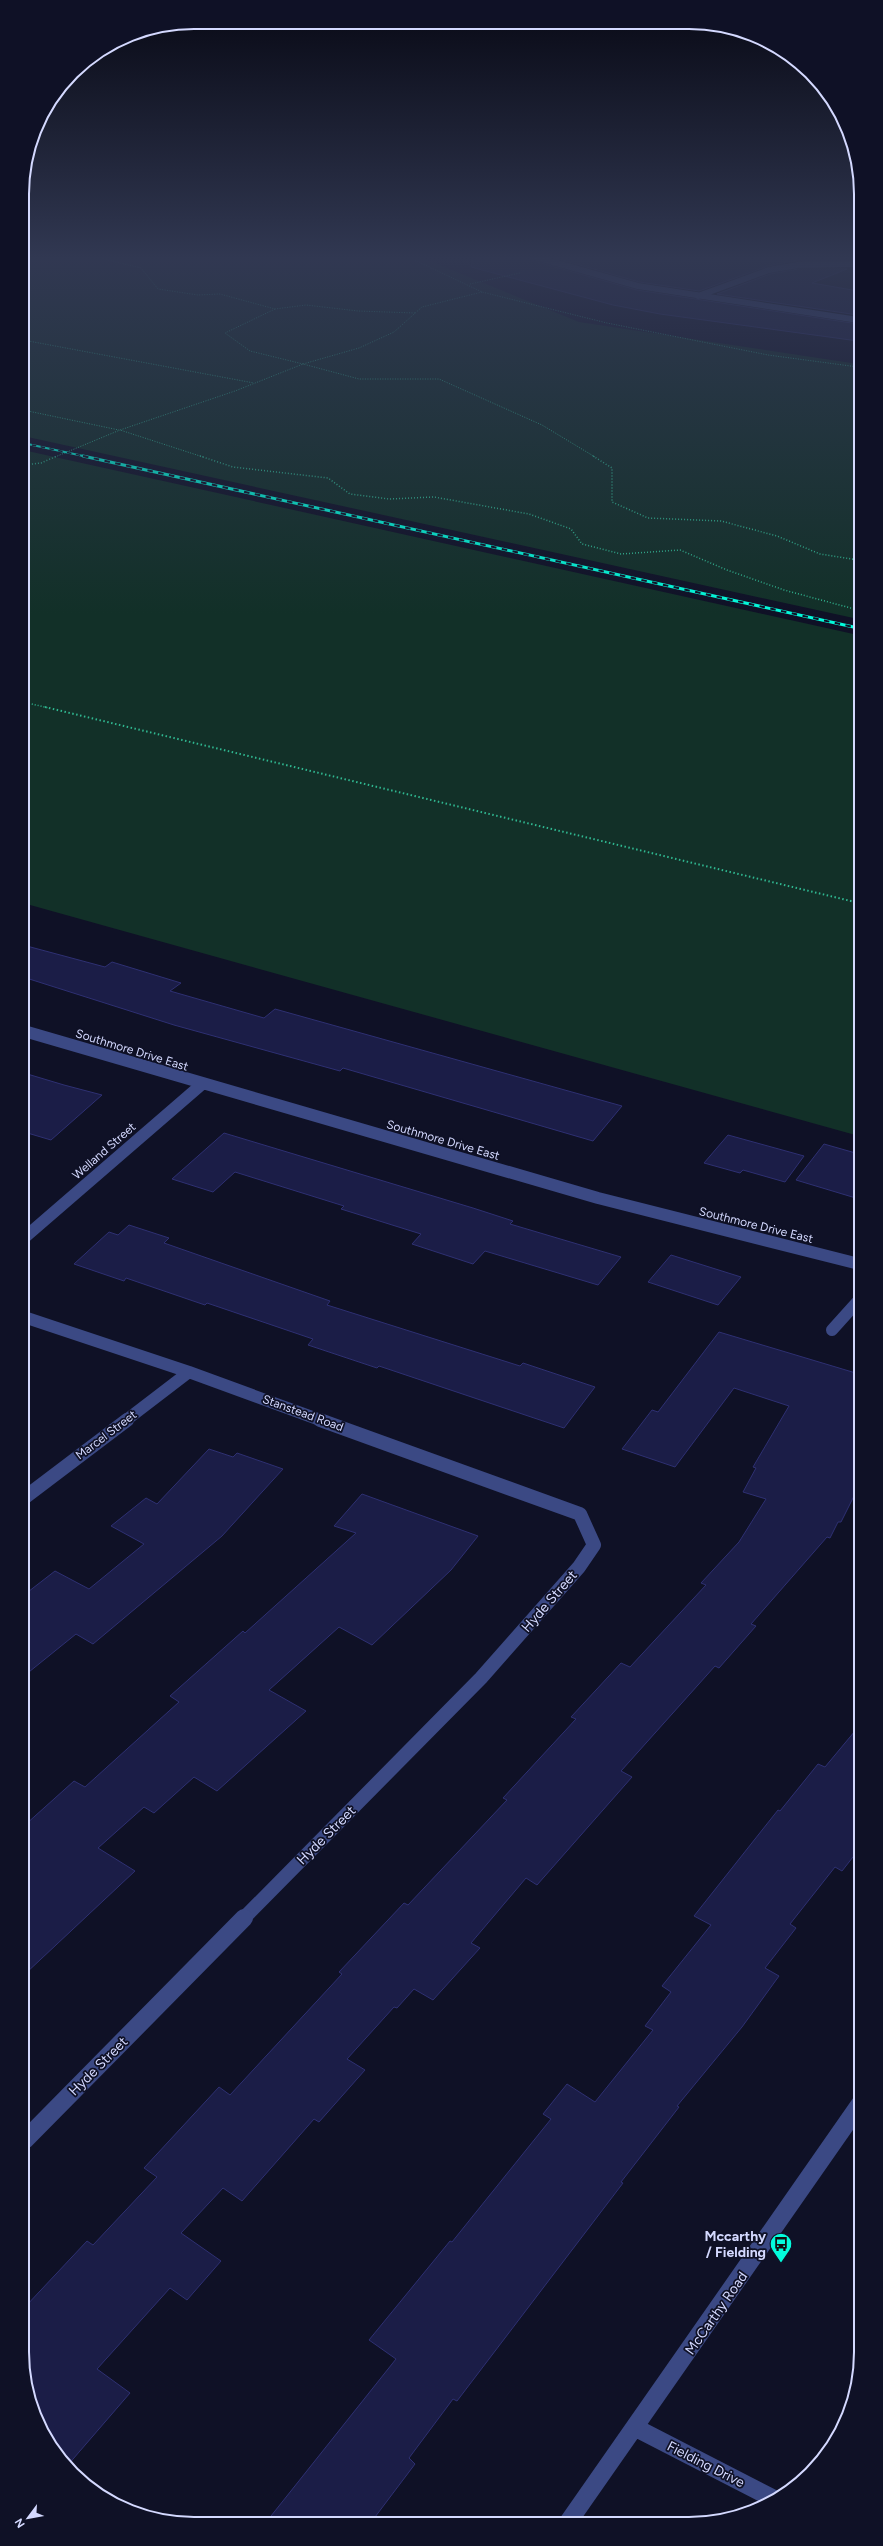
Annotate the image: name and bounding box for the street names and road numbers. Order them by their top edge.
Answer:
street label: Southmore Drive East [74,1026,190,1074]
street label: Southmore Drive East [385,1117,502,1163]
street label: Welland Street [69,1119,139,1182]
street label: Southmore Drive East [698,1204,815,1246]
street label: Stanstead Road [261,1392,345,1434]
street label: Marcel Street [73,1407,140,1462]
street label: Hyde Street [518,1567,581,1636]
street label: Hyde Street [293,1802,359,1868]
street label: Hyde Street [65,2033,131,2099]
street label: McCarthy Road [682,2269,751,2358]
street label: Fielding Drive [664,2438,748,2491]

